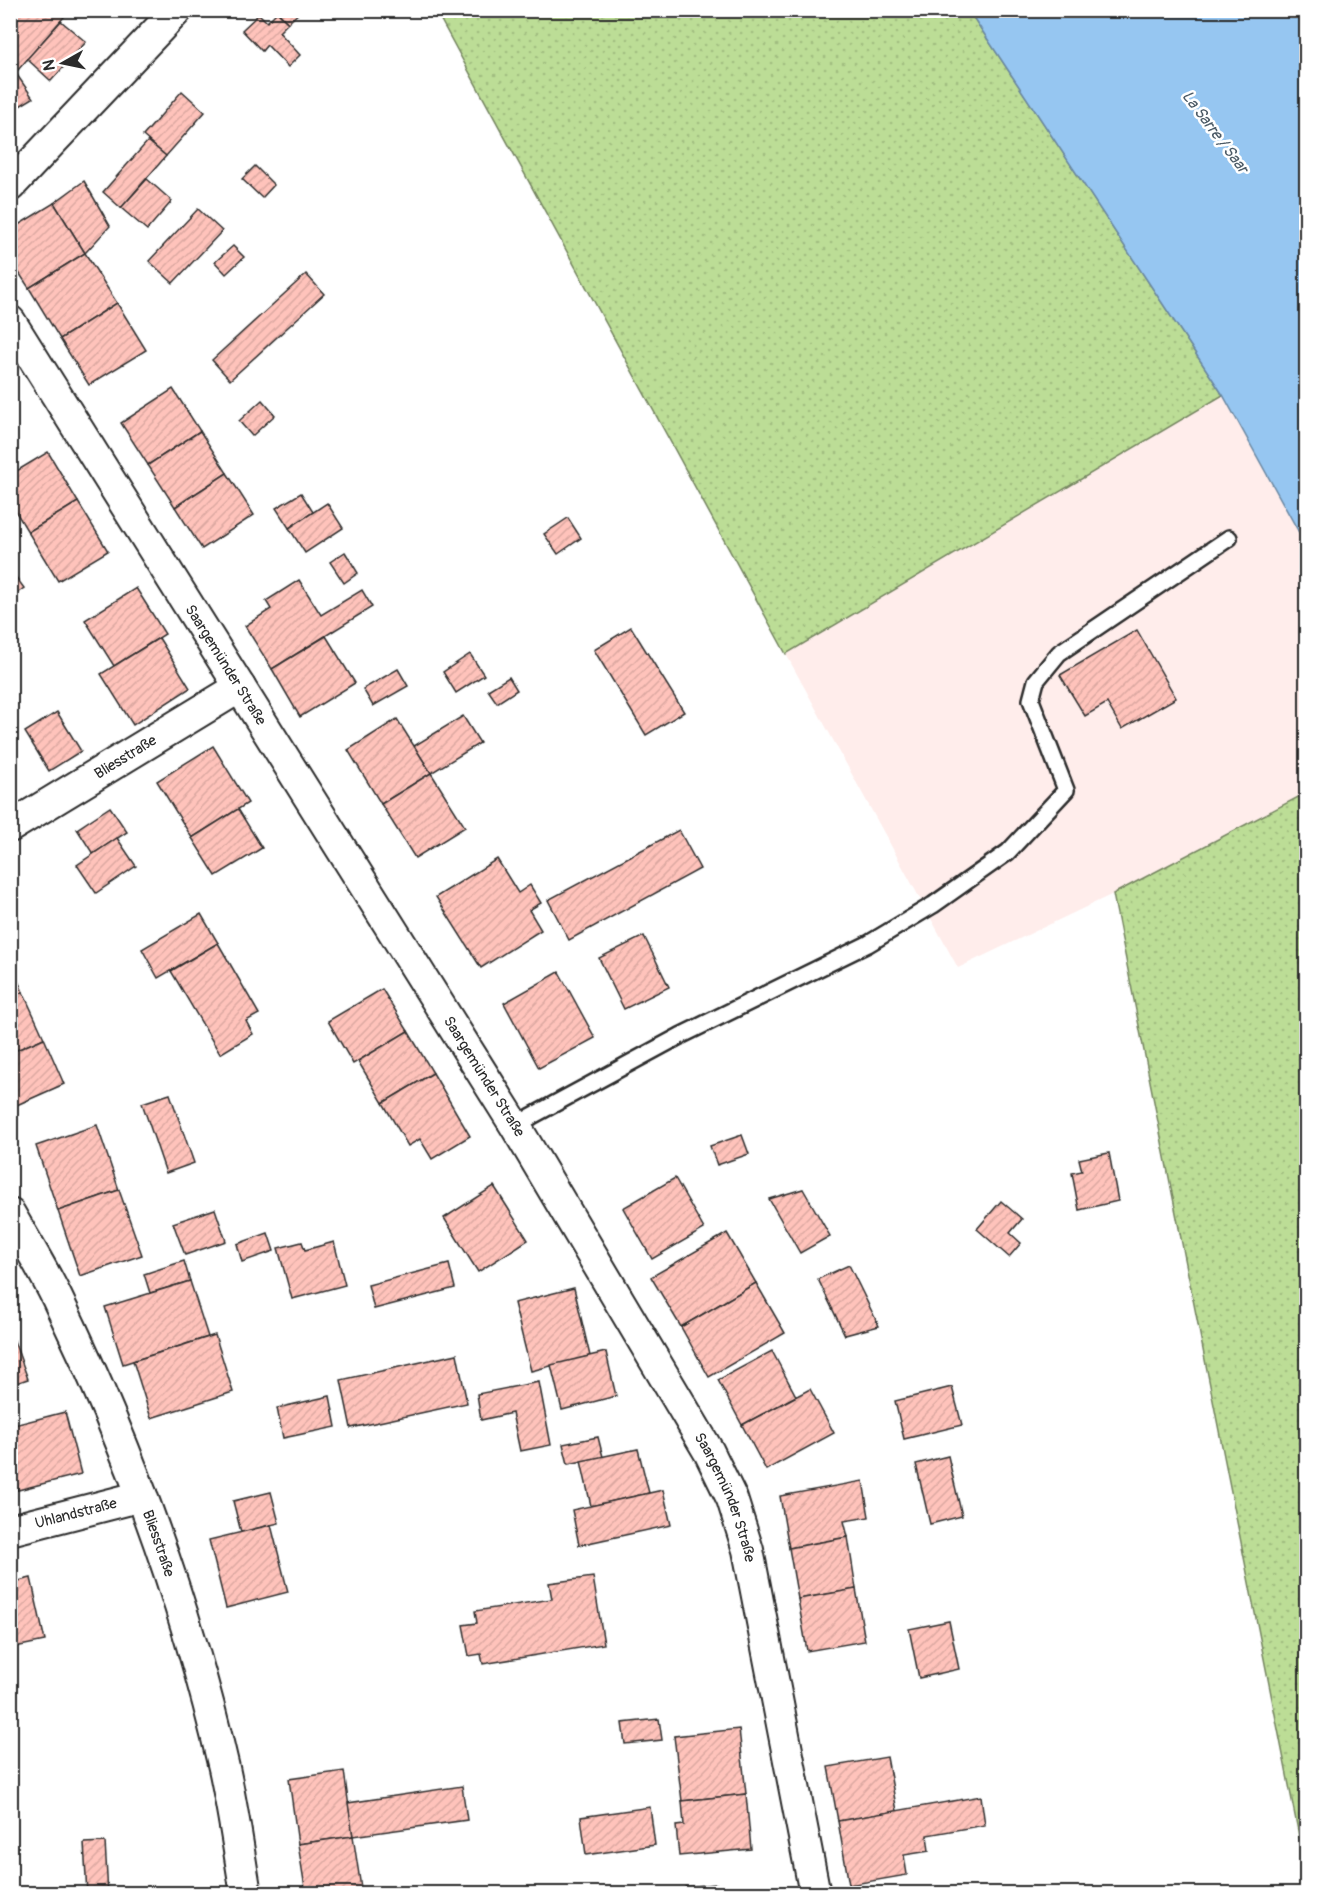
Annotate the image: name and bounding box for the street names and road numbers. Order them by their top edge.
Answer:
street label: Saargemünder Straße [181,601,271,729]
street label: Bliesstraße [91,730,160,783]
street label: Saargemünder Straße [439,1013,529,1141]
street label: Saargemünder Straße [690,1429,760,1564]
street label: Uhlandstraße [33,1493,119,1533]
street label: Bliesstraße [138,1507,179,1580]

